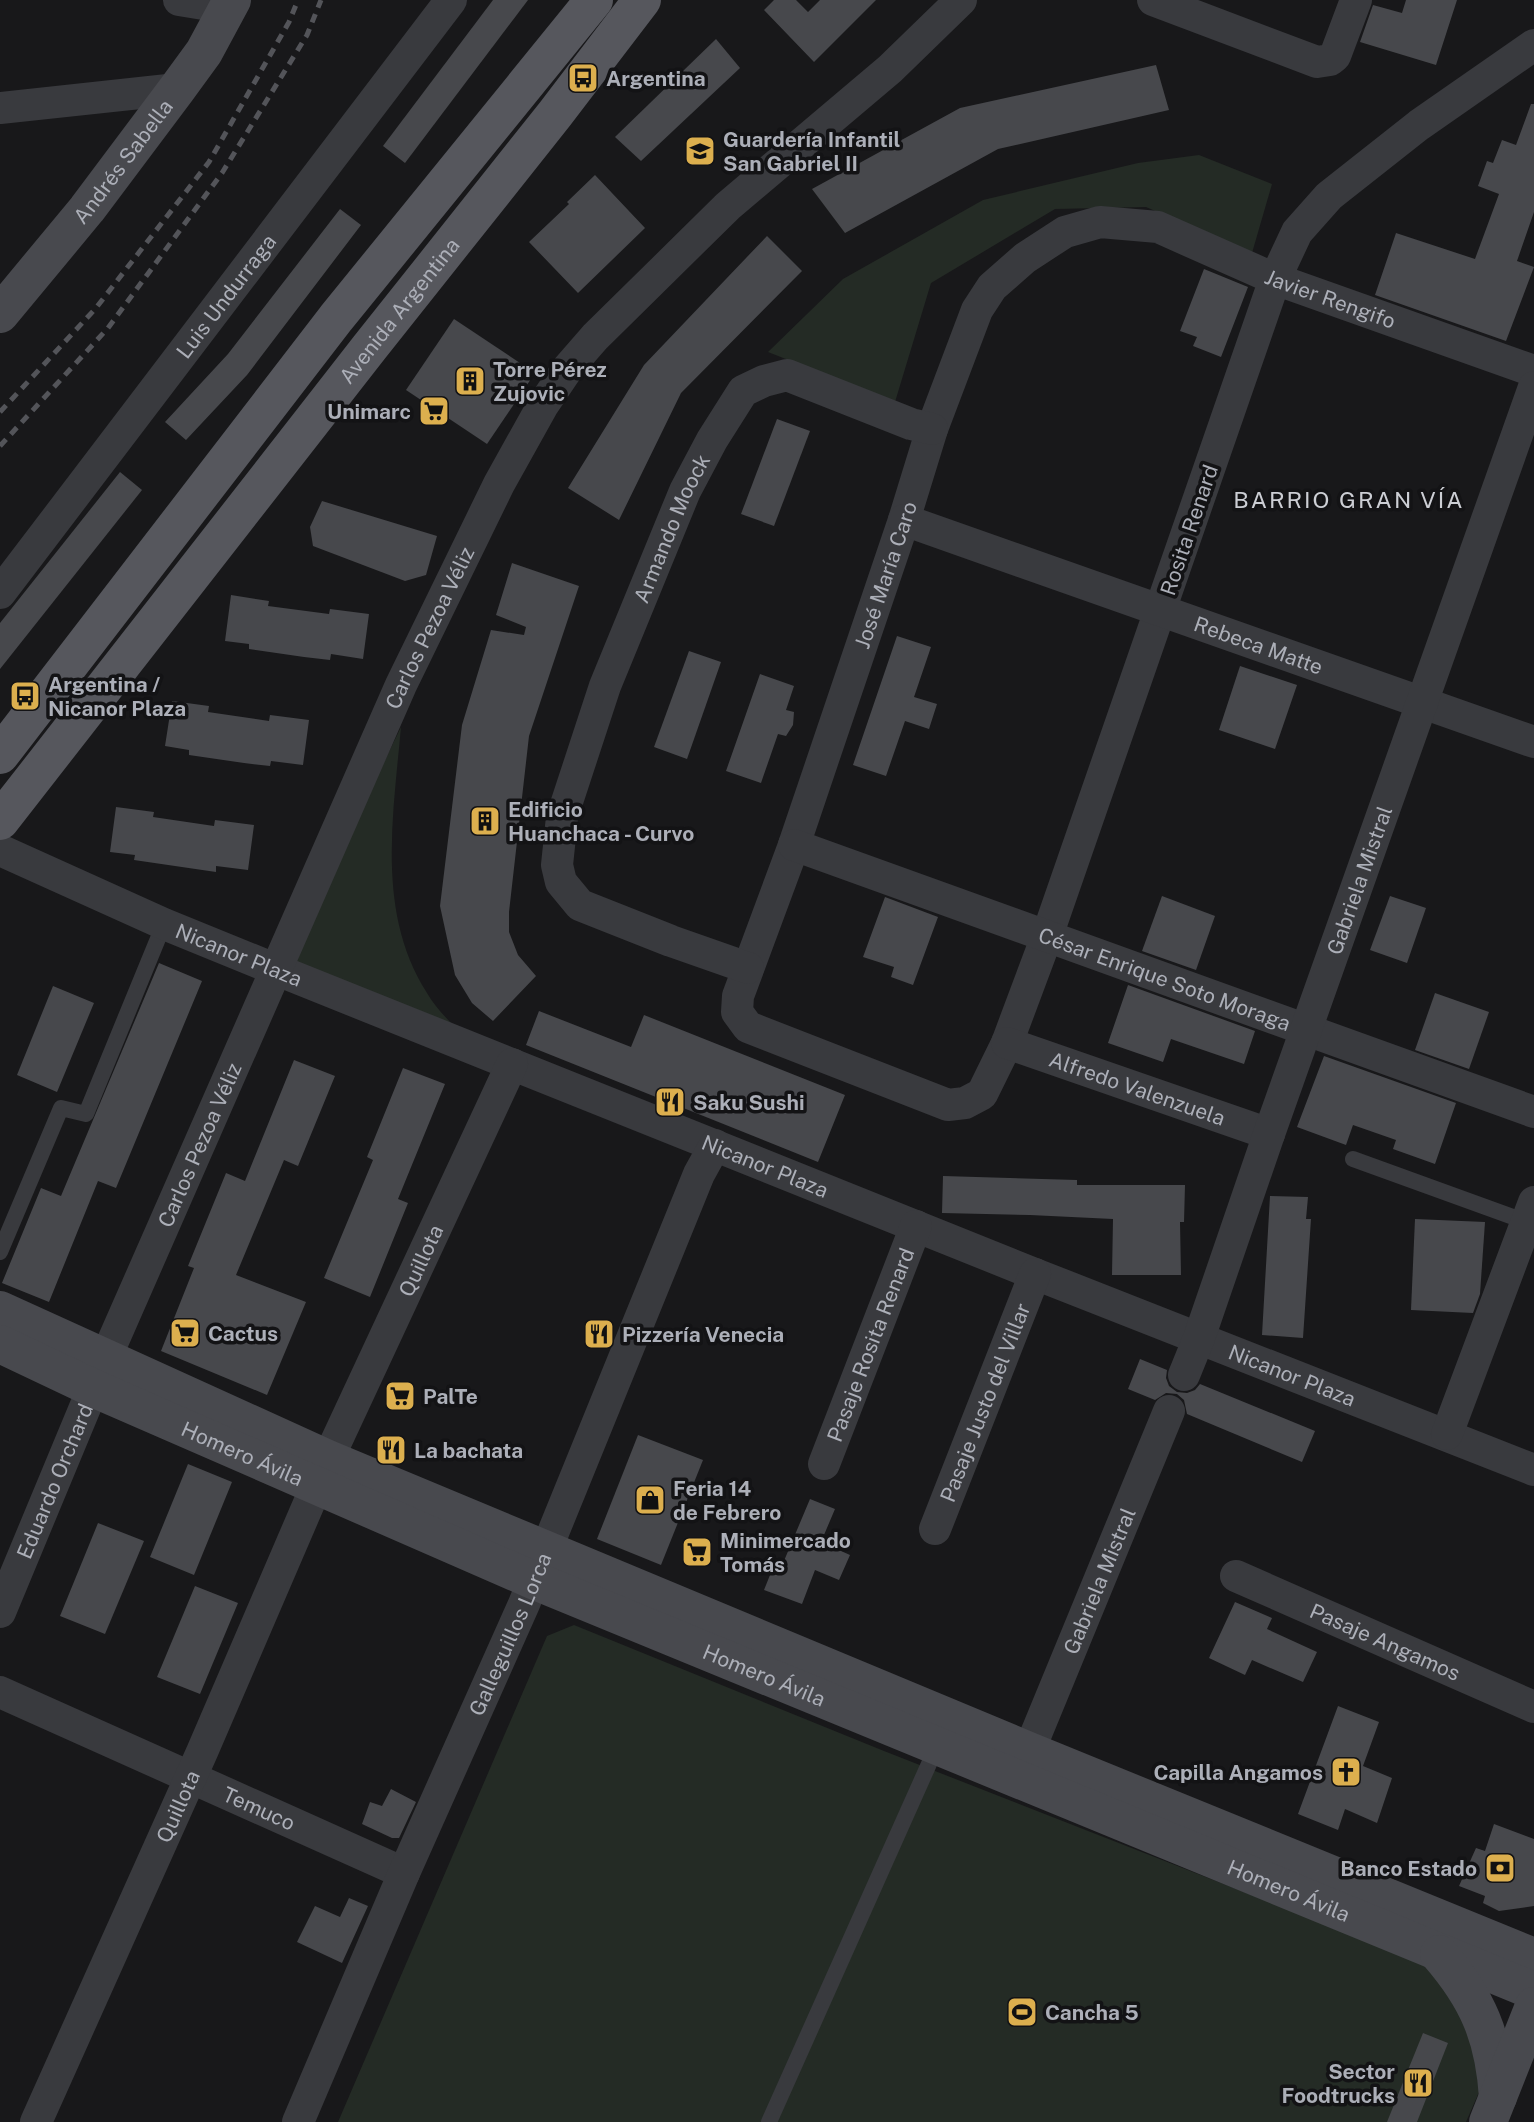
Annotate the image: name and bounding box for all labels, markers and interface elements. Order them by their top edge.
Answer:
bus stop icon: Argentina [566,61,600,95]
place label: Argentina [606,66,706,91]
street label: Andrés Sabella [68,94,178,229]
place label: Guardería Infantil San Gabriel II [723,127,900,176]
school or university icon: Guardería Infantil San Gabriel II [683,134,717,168]
street label: Luis Undurraga [171,229,281,363]
street label: Avenida Argentina [334,233,464,388]
street label: Javier Rengifo [1261,264,1399,333]
place label: Torre Pérez Zujovic [493,357,607,406]
building icon: Torre Pérez Zujovic [453,364,487,398]
supermarket icon: Unimarc [417,394,451,428]
place label: Unimarc [327,399,411,424]
street label: Armando Moock [628,449,715,606]
street label: Rosita Renard [1155,461,1223,599]
district label: BARRIO GRAN VÍA [1233,486,1465,513]
street label: José María Caro [849,498,921,652]
street label: Carlos Pezoa Véliz [380,542,479,713]
street label: Rebeca Matte [1191,611,1326,679]
place label: Argentina / Nicanor Plaza [48,672,186,721]
bus stop icon: Argentina / Nicanor Plaza [8,679,42,713]
place label: Edificio Huanchaca - Curvo [508,797,694,846]
street label: Gabriela Mistral [1321,802,1397,958]
building icon: Edificio Huanchaca - Curvo [468,804,502,838]
street label: Nicanor Plaza [172,918,306,991]
street label: César Enrique Soto Moraga [1035,922,1294,1036]
street label: Alfredo Valenzuela [1046,1046,1229,1130]
street label: Carlos Pezoa Véliz [152,1059,246,1231]
restaurant icon: Saku Sushi [653,1085,687,1119]
place label: Saku Sushi [693,1090,805,1115]
street label: Nicanor Plaza [698,1129,832,1202]
street label: Quillota [393,1221,448,1300]
street label: Pasaje Rosita Renard [821,1244,919,1445]
street label: Pasaje Justo del Villar [934,1299,1035,1505]
supermarket icon: Cactus [168,1316,202,1350]
restaurant icon: Pizzería Venecia [582,1317,616,1351]
place label: Cactus [208,1321,278,1346]
place label: Pizzería Venecia [622,1322,784,1347]
street label: Nicanor Plaza [1225,1339,1359,1411]
supermarket icon: PalTe [383,1379,417,1413]
place label: PalTe [423,1384,478,1409]
street label: Eduardo Orchard [11,1400,98,1562]
street label: Homero Ávila [178,1416,307,1491]
restaurant icon: La bachata [374,1433,408,1467]
place label: La bachata [414,1438,523,1463]
place label: Feria 14 de Febrero [673,1476,781,1525]
shop icon: Feria 14 de Febrero [633,1483,667,1517]
street label: Gabriela Mistral [1058,1504,1140,1658]
place label: Minimercado Tomás [720,1528,851,1577]
supermarket icon: Minimercado Tomás [680,1535,714,1569]
street label: Galleguillos Lorca [463,1549,556,1719]
street label: Pasaje Angamos [1306,1598,1464,1686]
street label: Homero Ávila [699,1639,829,1711]
church icon: Capilla Angamos [1329,1755,1363,1789]
place label: Capilla Angamos [1153,1760,1323,1785]
street label: Quillota [151,1766,205,1846]
street label: Temuco [219,1781,299,1835]
bank icon: Banco Estado [1483,1851,1517,1885]
street label: Homero Ávila [1224,1854,1354,1927]
place label: Banco Estado [1340,1856,1477,1881]
sports icon: Cancha 5 [1005,1995,1039,2029]
place label: Cancha 5 [1045,2000,1139,2025]
place label: Sector Foodtrucks [1281,2059,1395,2108]
restaurant icon: Sector Foodtrucks [1401,2066,1435,2100]

